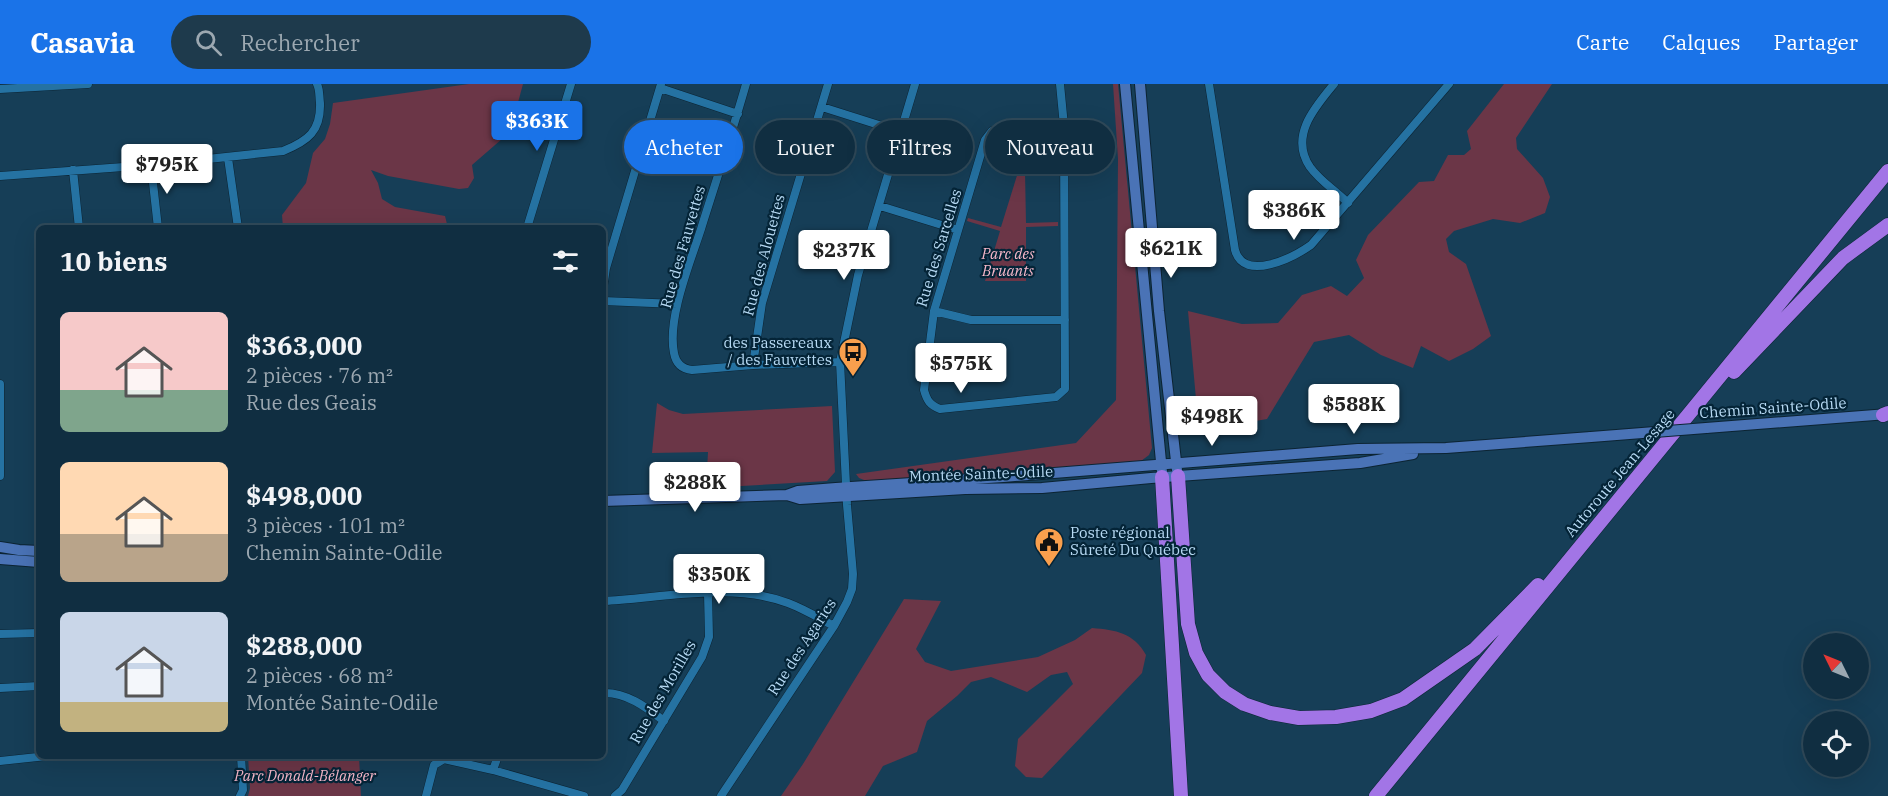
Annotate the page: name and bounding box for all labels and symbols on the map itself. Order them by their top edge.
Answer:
pin: $363K [495,101,579,152]
pin: $795K [125,144,209,195]
street label: Rue des Fauvettes [656,183,709,310]
street label: Rue des Sarcelles [912,187,966,309]
pin: $386K [1252,190,1336,241]
street label: Rue des Alouettes [738,192,789,318]
pin: $621K [1129,228,1213,279]
pin: $237K [802,230,886,281]
park label: Parc des Bruants [980,244,1035,280]
place label: des Passereaux / des Fauvettes [723,333,832,369]
bus stop icon: des Passereaux / des Fauvettes [837,336,869,378]
pin: $575K [919,343,1003,394]
pin: $588K [1312,384,1396,435]
street label: Chemin Sainte-Odile [1699,393,1847,422]
pin: $498K [1170,396,1254,447]
street label: Autoroute Jean-Lesage [1560,405,1679,541]
street label: Montée Sainte-Odile [909,461,1053,486]
pin: $288K [653,462,737,513]
place label: Poste régional Sûreté Du Québec [1070,523,1196,559]
public building icon: Poste régional Sûreté Du Québec [1033,526,1065,568]
pin: $350K [677,554,761,605]
street label: Rue des Agarics [763,595,840,699]
north arrow [1803,633,1869,699]
street label: Rue des Morilles [625,637,700,747]
park label: Parc Donald-Bélanger [233,766,376,785]

